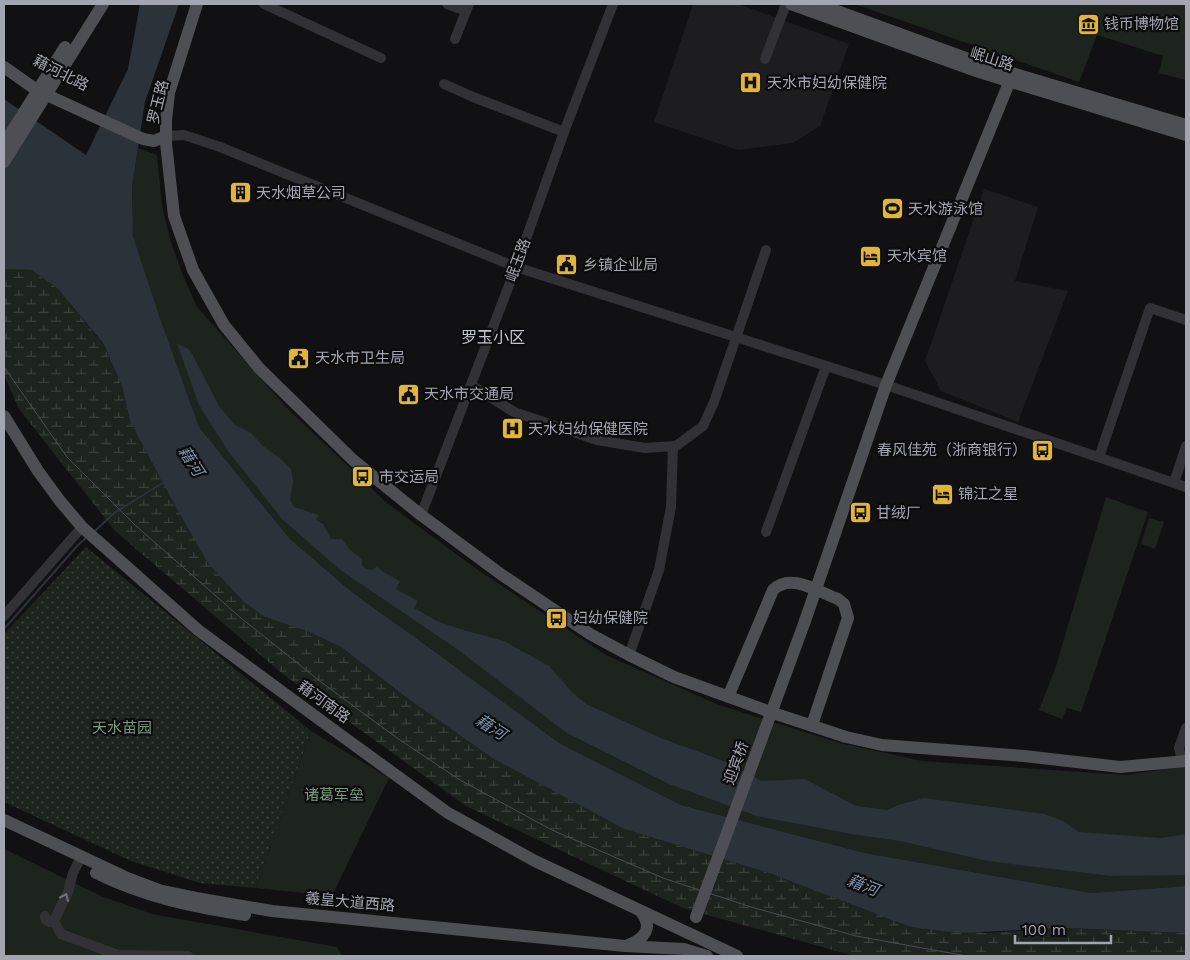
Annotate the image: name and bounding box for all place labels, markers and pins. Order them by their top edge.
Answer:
museum icon: 钱币博物馆 [1076,12,1100,36]
place label: 钱币博物馆 [1104,15,1179,33]
hospital icon: 天水市妇幼保健院 [739,71,763,95]
place label: 天水市妇幼保健院 [767,74,887,92]
building icon: 天水烟草公司 [228,181,252,205]
place label: 天水烟草公司 [256,184,346,202]
sports icon: 天水游泳馆 [880,197,904,221]
place label: 天水游泳馆 [908,200,983,218]
hotel icon: 天水宾馆 [859,244,883,268]
place label: 天水宾馆 [887,247,947,265]
public building icon: 乡镇企业局 [555,253,579,277]
place label: 乡镇企业局 [583,256,658,274]
public building icon: 天水市卫生局 [287,346,311,370]
place label: 天水市卫生局 [315,349,405,367]
public building icon: 天水市交通局 [396,382,420,406]
place label: 天水市交通局 [424,385,514,403]
hospital icon: 天水妇幼保健医院 [500,417,524,441]
place label: 天水妇幼保健医院 [528,420,648,438]
bus stop icon: 春风佳苑（浙商银行） [1031,438,1055,462]
place label: 春风佳苑（浙商银行） [877,441,1027,459]
bus stop icon: 市交运局 [351,465,375,489]
place label: 市交运局 [379,468,439,486]
hotel icon: 锦江之星 [930,482,954,506]
place label: 锦江之星 [958,485,1018,503]
bus stop icon: 甘绒厂 [848,501,872,525]
place label: 甘绒厂 [876,504,921,522]
bus stop icon: 妇幼保健院 [545,606,569,630]
place label: 妇幼保健院 [573,609,648,627]

